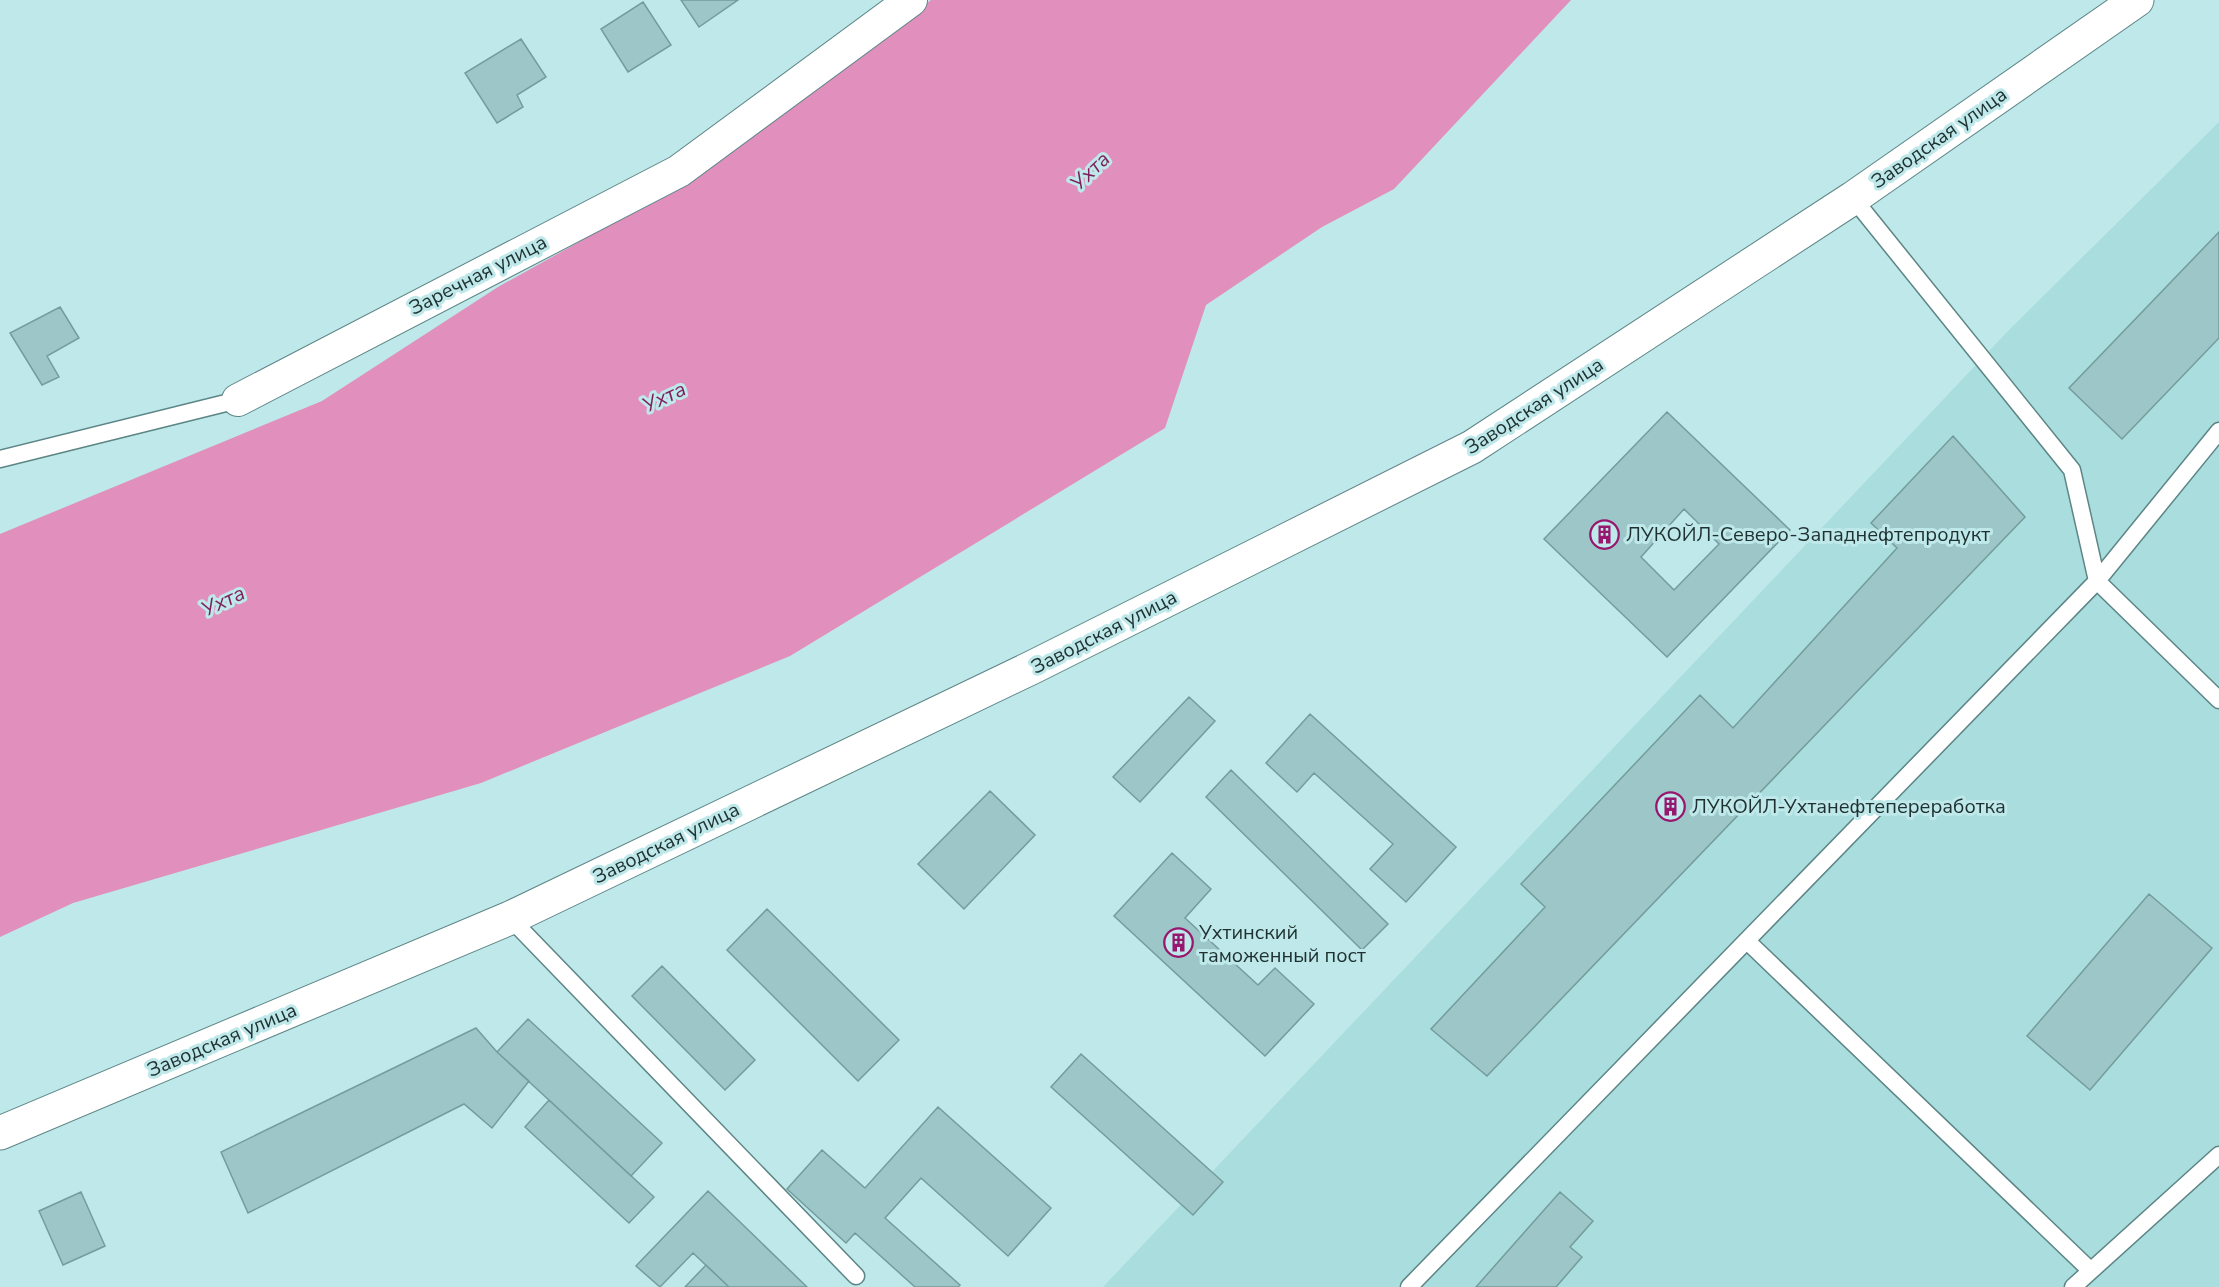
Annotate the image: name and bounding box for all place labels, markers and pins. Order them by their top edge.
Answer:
building icon: ЛУКОЙЛ-Северо-Западнефтепродукт [1589,518,1621,550]
place label: ЛУКОЙЛ-Северо-Западнефтепродукт [1626,521,1990,548]
building icon: ЛУКОЙЛ-Ухтанефтепереработка [1655,790,1687,822]
place label: ЛУКОЙЛ-Ухтанефтепереработка [1692,793,2006,820]
place label: Ухтинский таможенный пост [1198,919,1366,969]
building icon: Ухтинский таможенный пост [1162,927,1194,959]

